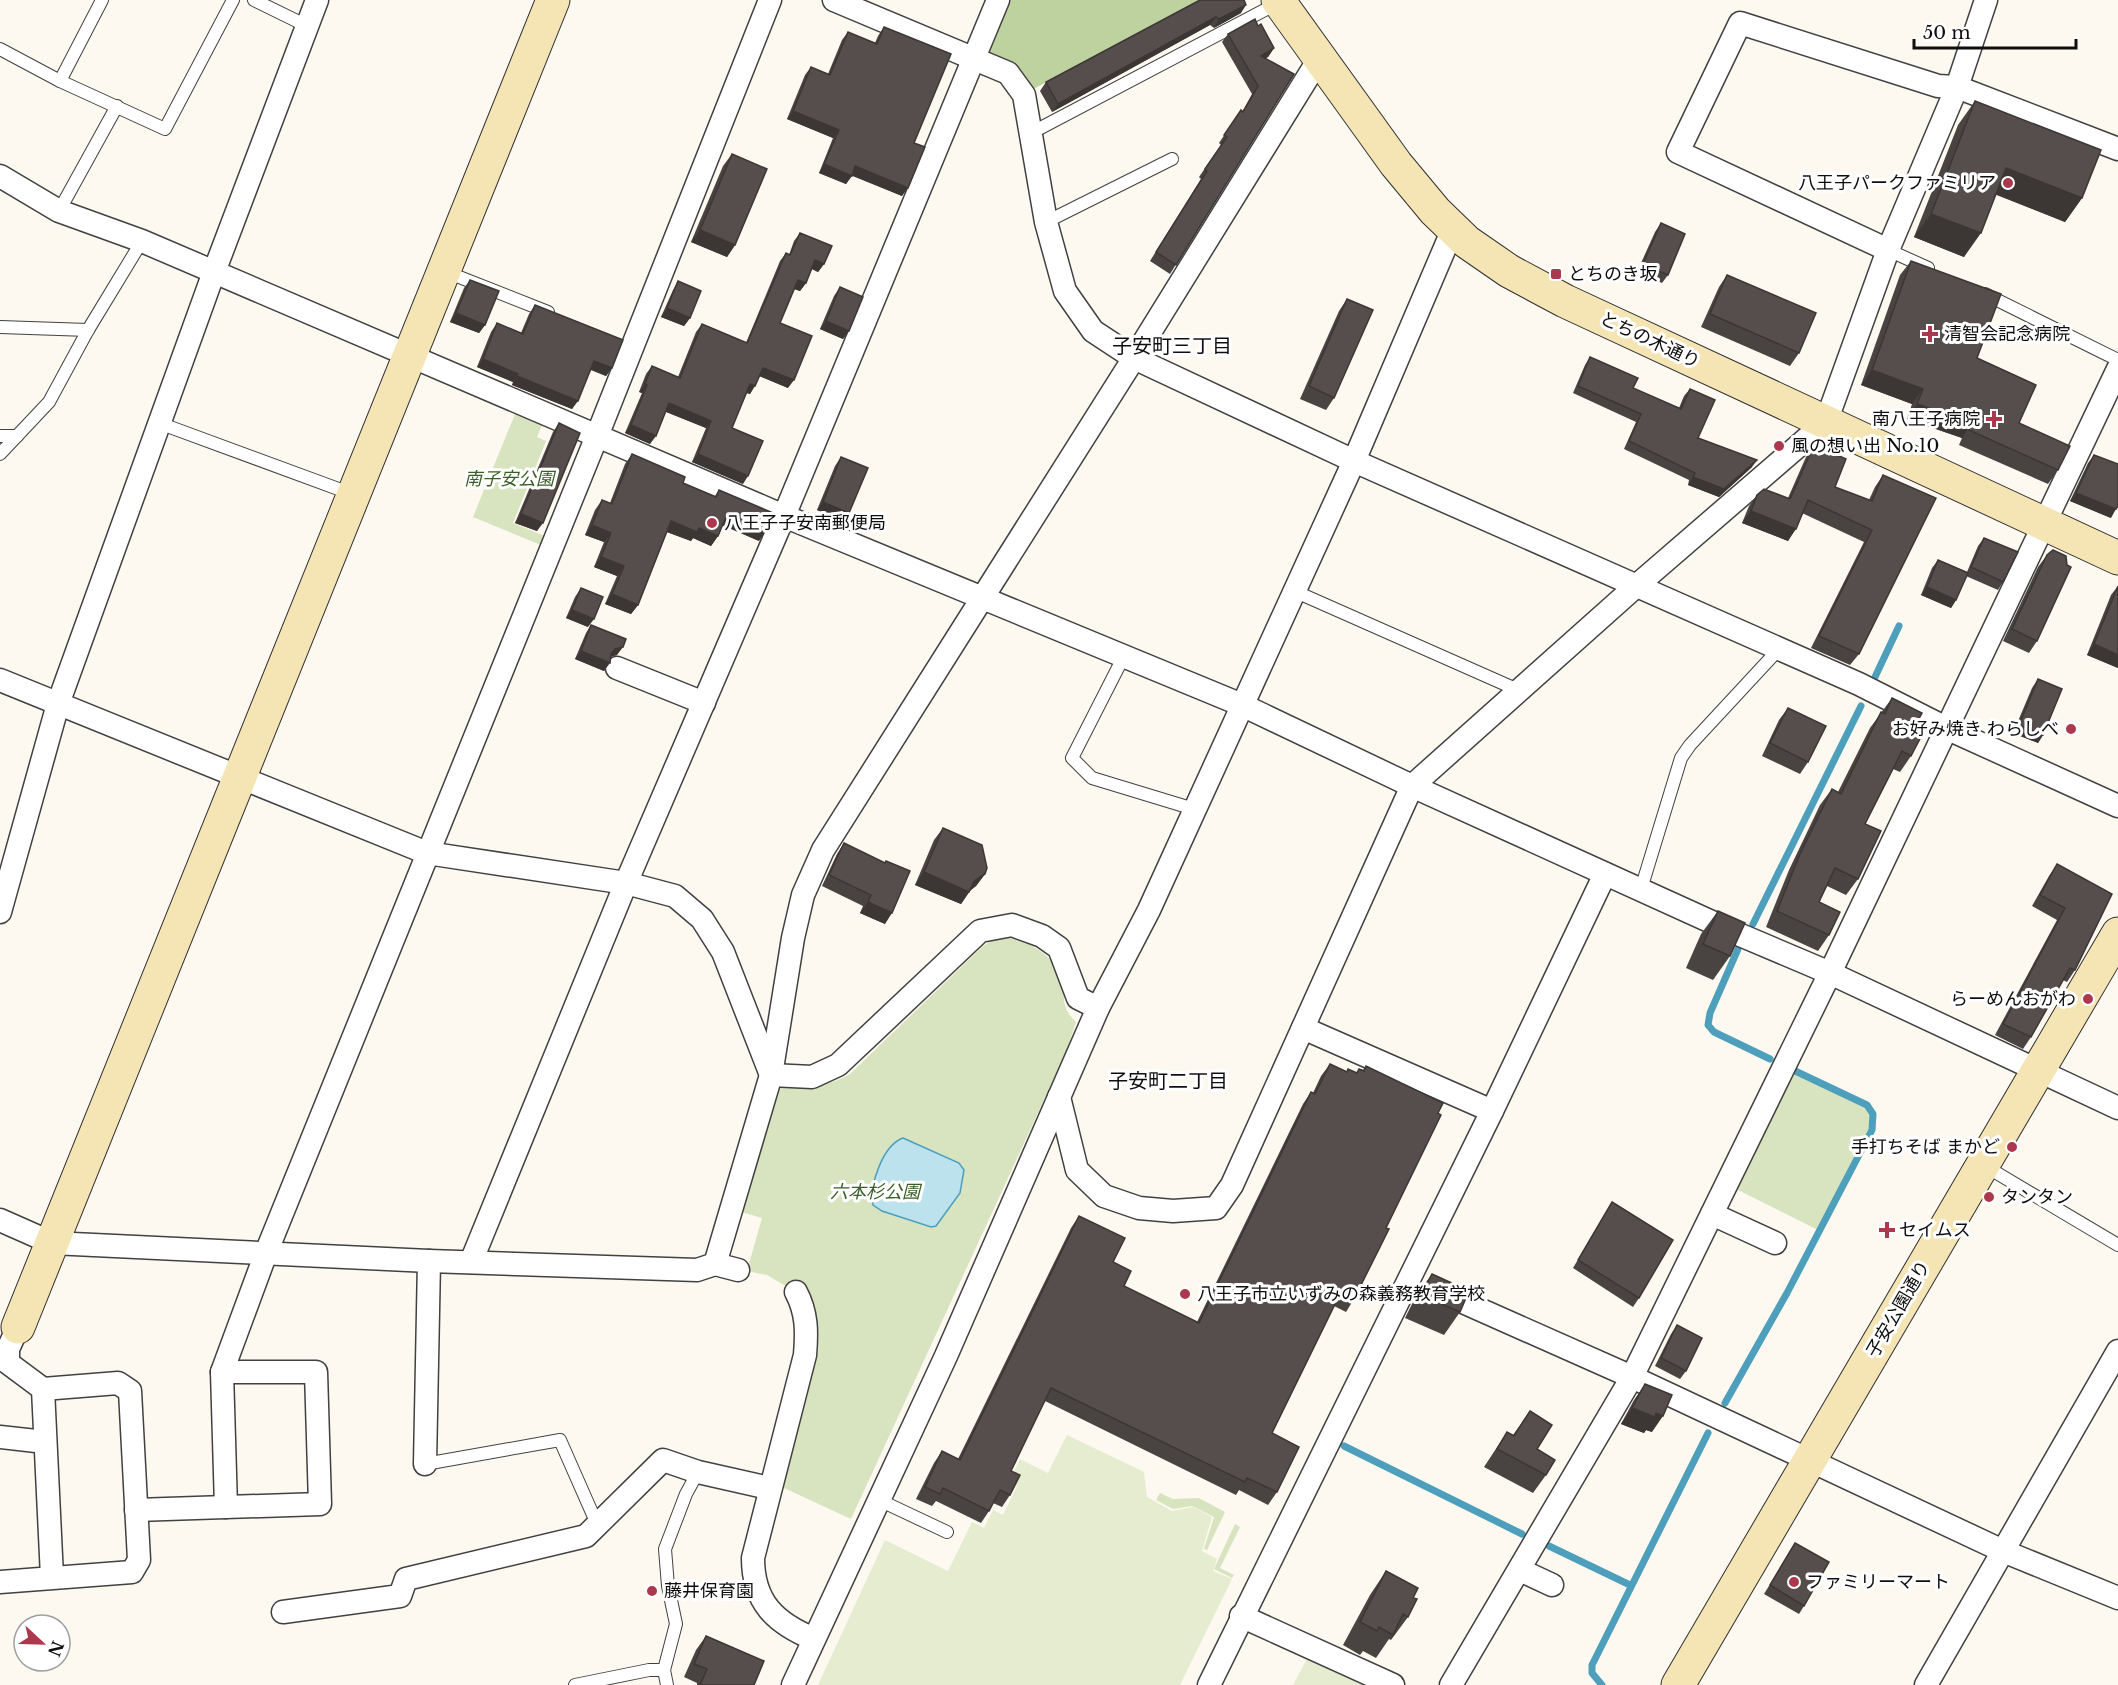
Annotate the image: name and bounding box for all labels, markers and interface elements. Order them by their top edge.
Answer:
scale bar [1914,12,2076,50]
text: 50 m [1923,22,1971,44]
place label: 八王子パークファミリア [1798,172,1996,194]
marker: 八王子パークファミリア [2001,176,2015,190]
place label: とちのき坂 [1568,263,1657,285]
marker: とちのき坂 [1549,267,1563,281]
street label: とちの木通り [1596,307,1704,373]
place label: 清智会記念病院 [1944,323,2070,345]
marker: 清智会記念病院 [1921,325,1939,343]
district label: 子安町三丁目 [1112,334,1232,358]
place label: 南八王子病院 [1872,408,1980,430]
marker: 南八王子病院 [1985,410,2003,428]
place label: 風の想い出 No.10 [1791,435,1939,457]
marker: 風の想い出 No.10 [1772,439,1786,453]
park label: 南子安公園 [464,468,557,490]
place label: 八王子子安南郵便局 [724,512,886,534]
marker: 八王子子安南郵便局 [705,516,719,530]
place label: お好み焼き わらしべ [1892,718,2059,740]
marker: お好み焼き わらしべ [2064,722,2078,736]
place label: らーめんおがわ [1950,988,2076,1010]
marker: らーめんおがわ [2081,992,2095,1006]
district label: 子安町二丁目 [1108,1069,1228,1093]
place label: 手打ちそば まかど [1851,1136,2000,1158]
marker: 手打ちそば まかど [2005,1140,2019,1154]
park label: 六本杉公園 [830,1181,923,1203]
place label: タンタン [2001,1186,2073,1208]
marker: タンタン [1982,1190,1996,1204]
place label: セイムス [1899,1219,1971,1241]
marker: セイムス [1880,1223,1894,1237]
street label: 子安公園通り [1861,1257,1935,1361]
place label: 八王子市立いずみの森義務教育学校 [1197,1283,1485,1305]
marker: 八王子市立いずみの森義務教育学校 [1178,1287,1192,1301]
place label: ファミリーマート [1806,1571,1950,1593]
marker: ファミリーマート [1787,1575,1801,1589]
place label: 藤井保育園 [664,1580,754,1602]
marker: 藤井保育園 [645,1584,659,1598]
north arrow [12,1613,72,1673]
text: N [44,1638,68,1659]

